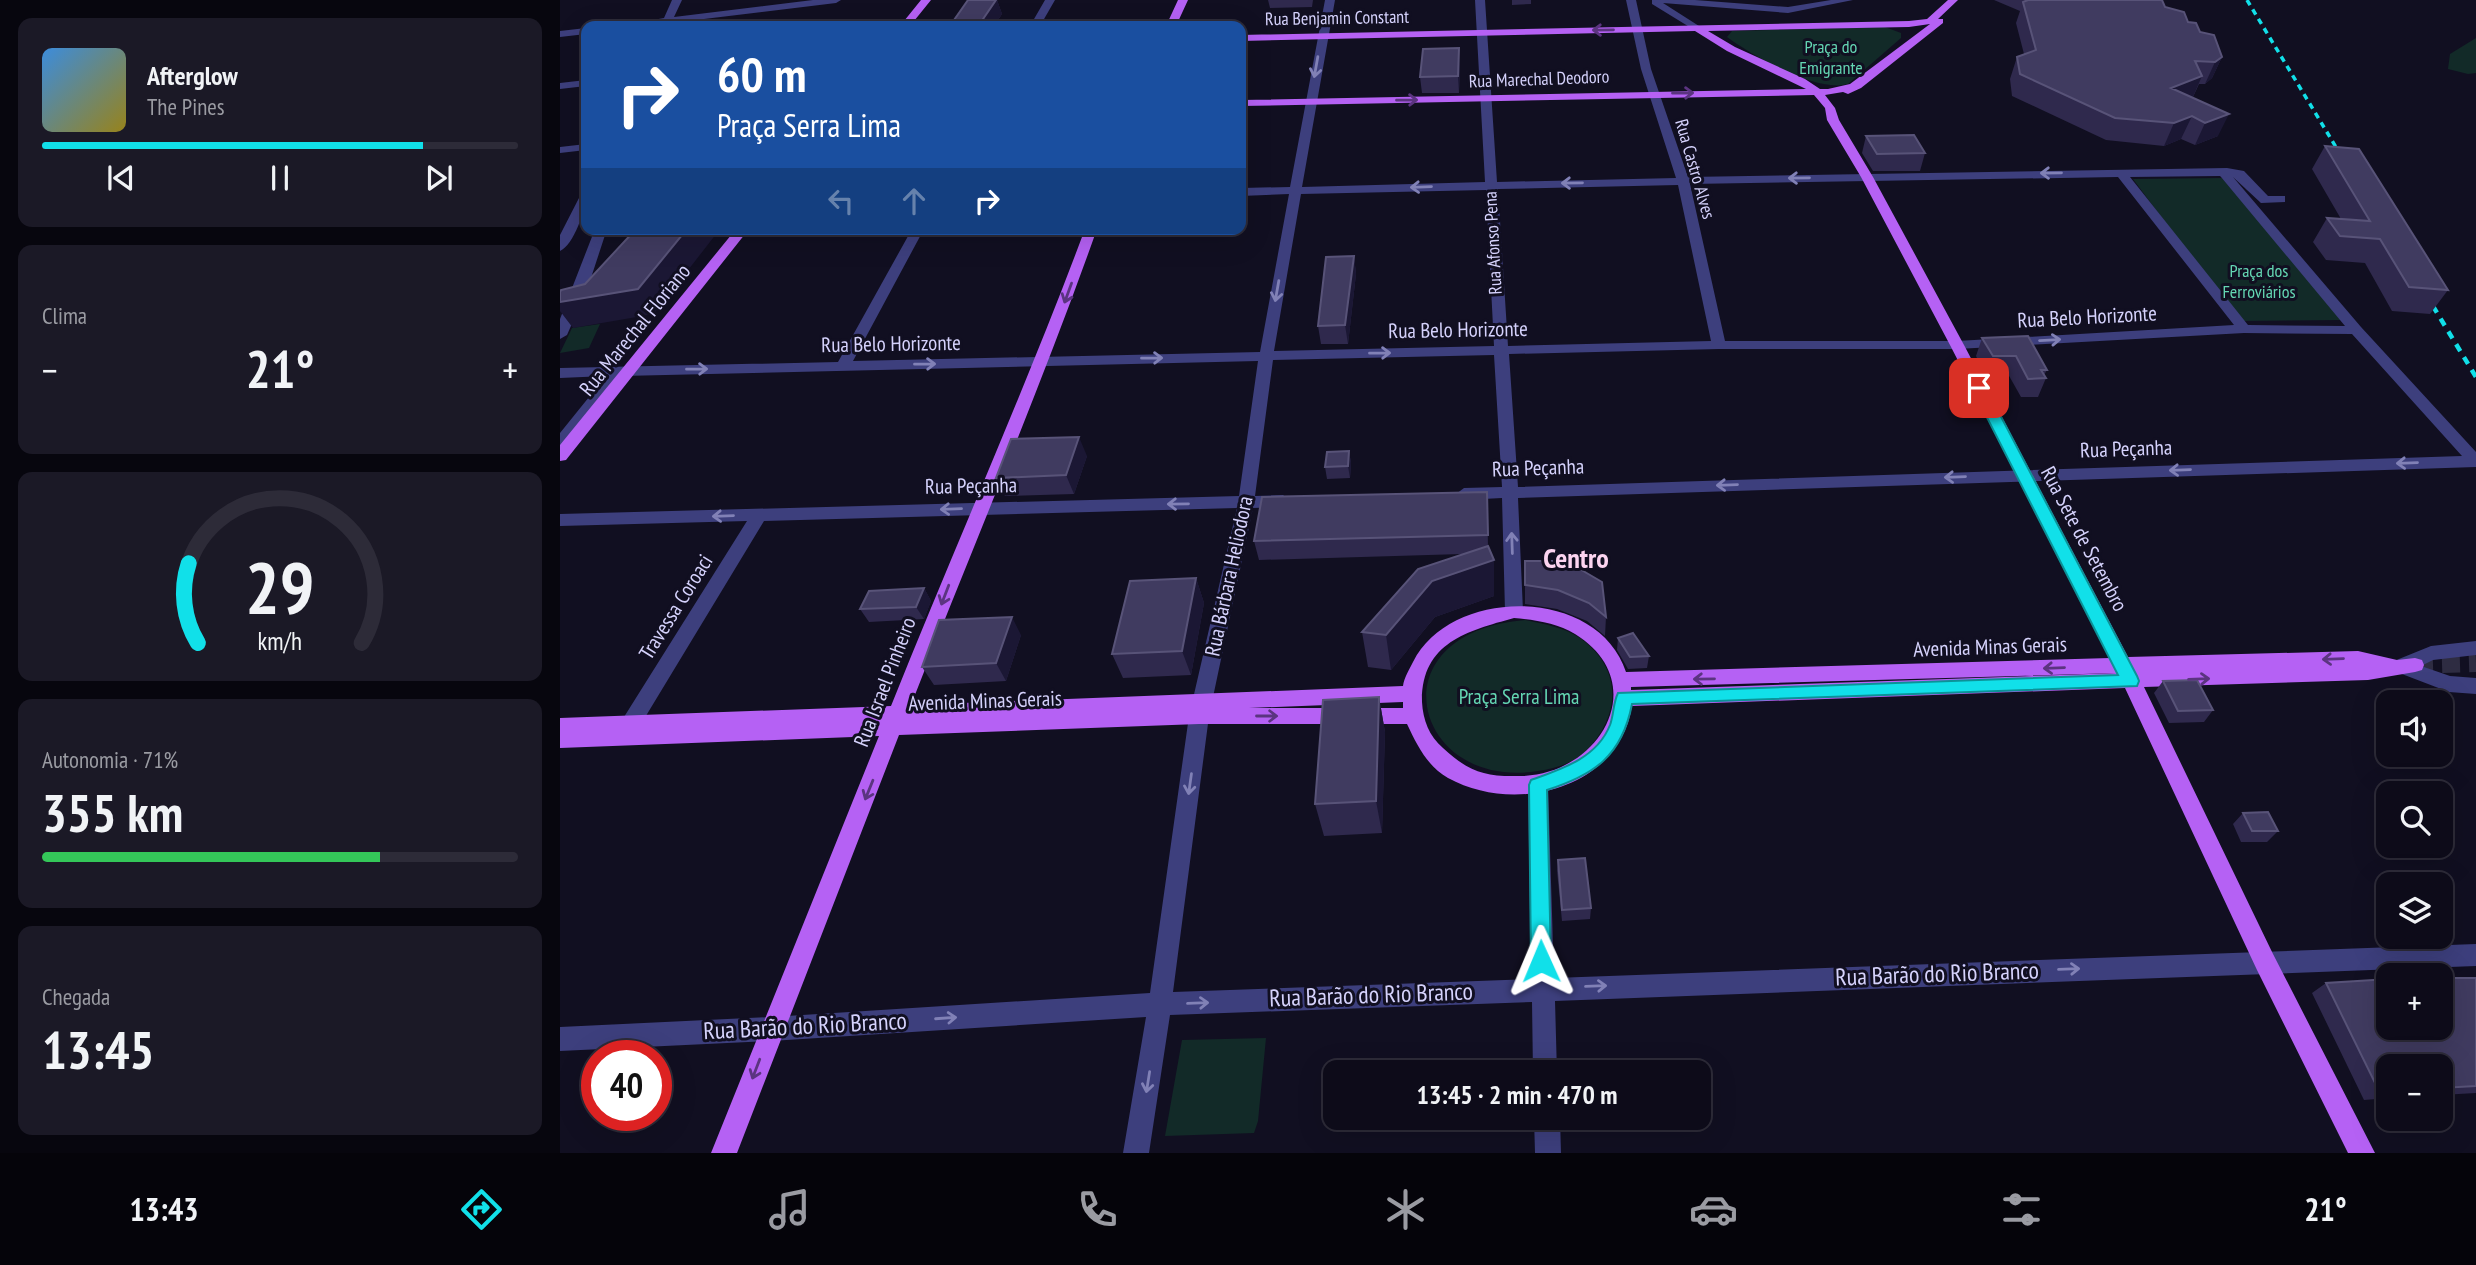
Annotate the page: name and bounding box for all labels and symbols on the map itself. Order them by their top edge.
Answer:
street label: Rua Benjamin Constant [1265,5,1409,30]
one-way arrow [1592,23,1615,37]
park label: Praça do Emigrante [1799,35,1863,79]
one-way arrow [1309,55,1323,78]
street label: Rua Marechal Deodoro [1468,65,1610,92]
one-way arrow [1672,86,1695,100]
one-way arrow [1395,93,1418,107]
street label: Rua Castro Alves [1670,116,1721,222]
one-way arrow [2040,167,2063,180]
one-way arrow [1788,172,1811,185]
one-way arrow [1561,176,1584,190]
one-way arrow [1410,181,1433,194]
street label: Rua Afonso Pena [1478,191,1507,295]
street label: Rua Marechal Floriano [573,258,696,401]
park label: Praça dos Ferroviários [2222,259,2296,303]
one-way arrow [1270,279,1283,302]
one-way arrow [1060,282,1073,304]
street label: Rua Belo Horizonte [2017,299,2157,334]
street label: Rua Belo Horizonte [1388,315,1528,344]
street label: Rua Belo Horizonte [821,329,961,358]
one-way arrow [2038,333,2061,346]
one-way arrow [1368,346,1391,360]
one-way arrow [1141,352,1164,365]
one-way arrow [913,357,936,371]
pin [1949,358,2009,418]
one-way arrow [686,363,709,376]
street label: Rua Peçanha [2079,433,2173,464]
street label: Rua Peçanha [1491,452,1585,483]
one-way arrow [2396,456,2419,470]
street label: Rua Sete de Setembro [2035,462,2134,616]
one-way arrow [2169,464,2192,477]
street label: Rua Peçanha [925,471,1017,500]
one-way arrow [1943,471,1966,484]
one-way arrow [1716,478,1739,491]
street label: Rua Bárbara Heliodora [1198,493,1259,658]
one-way arrow [1167,497,1190,511]
one-way arrow [939,503,962,516]
one-way arrow [712,509,735,522]
one-way arrow [1505,532,1518,555]
district label: Centro [1543,539,1609,576]
street label: Travessa Coroaci [633,549,719,664]
one-way arrow [938,583,951,605]
street label: Rua Israel Pinheiro [847,613,922,750]
street label: Avenida Minas Gerais [1913,630,2067,663]
one-way arrow [2322,652,2345,665]
one-way arrow [2043,661,2066,675]
one-way arrow [1693,672,1716,686]
one-way arrow [2187,672,2210,685]
park label: Praça Serra Lima [1459,683,1579,710]
street label: Avenida Minas Gerais [908,684,1062,717]
one-way arrow [1255,709,1278,723]
one-way arrow [1183,772,1196,795]
one-way arrow [861,778,874,800]
position arrow [1504,924,1578,998]
street label: Rua Barão do Rio Branco [1835,954,2039,993]
one-way arrow [2057,963,2080,976]
street label: Rua Barão do Rio Branco [1269,975,1473,1014]
one-way arrow [1585,980,1608,993]
one-way arrow [1186,996,1209,1009]
street label: Rua Barão do Rio Branco [702,1005,908,1046]
one-way arrow [934,1011,957,1024]
speed limit sign: 40 [581,1040,672,1131]
one-way arrow [749,1057,762,1079]
one-way arrow [1141,1070,1154,1093]

